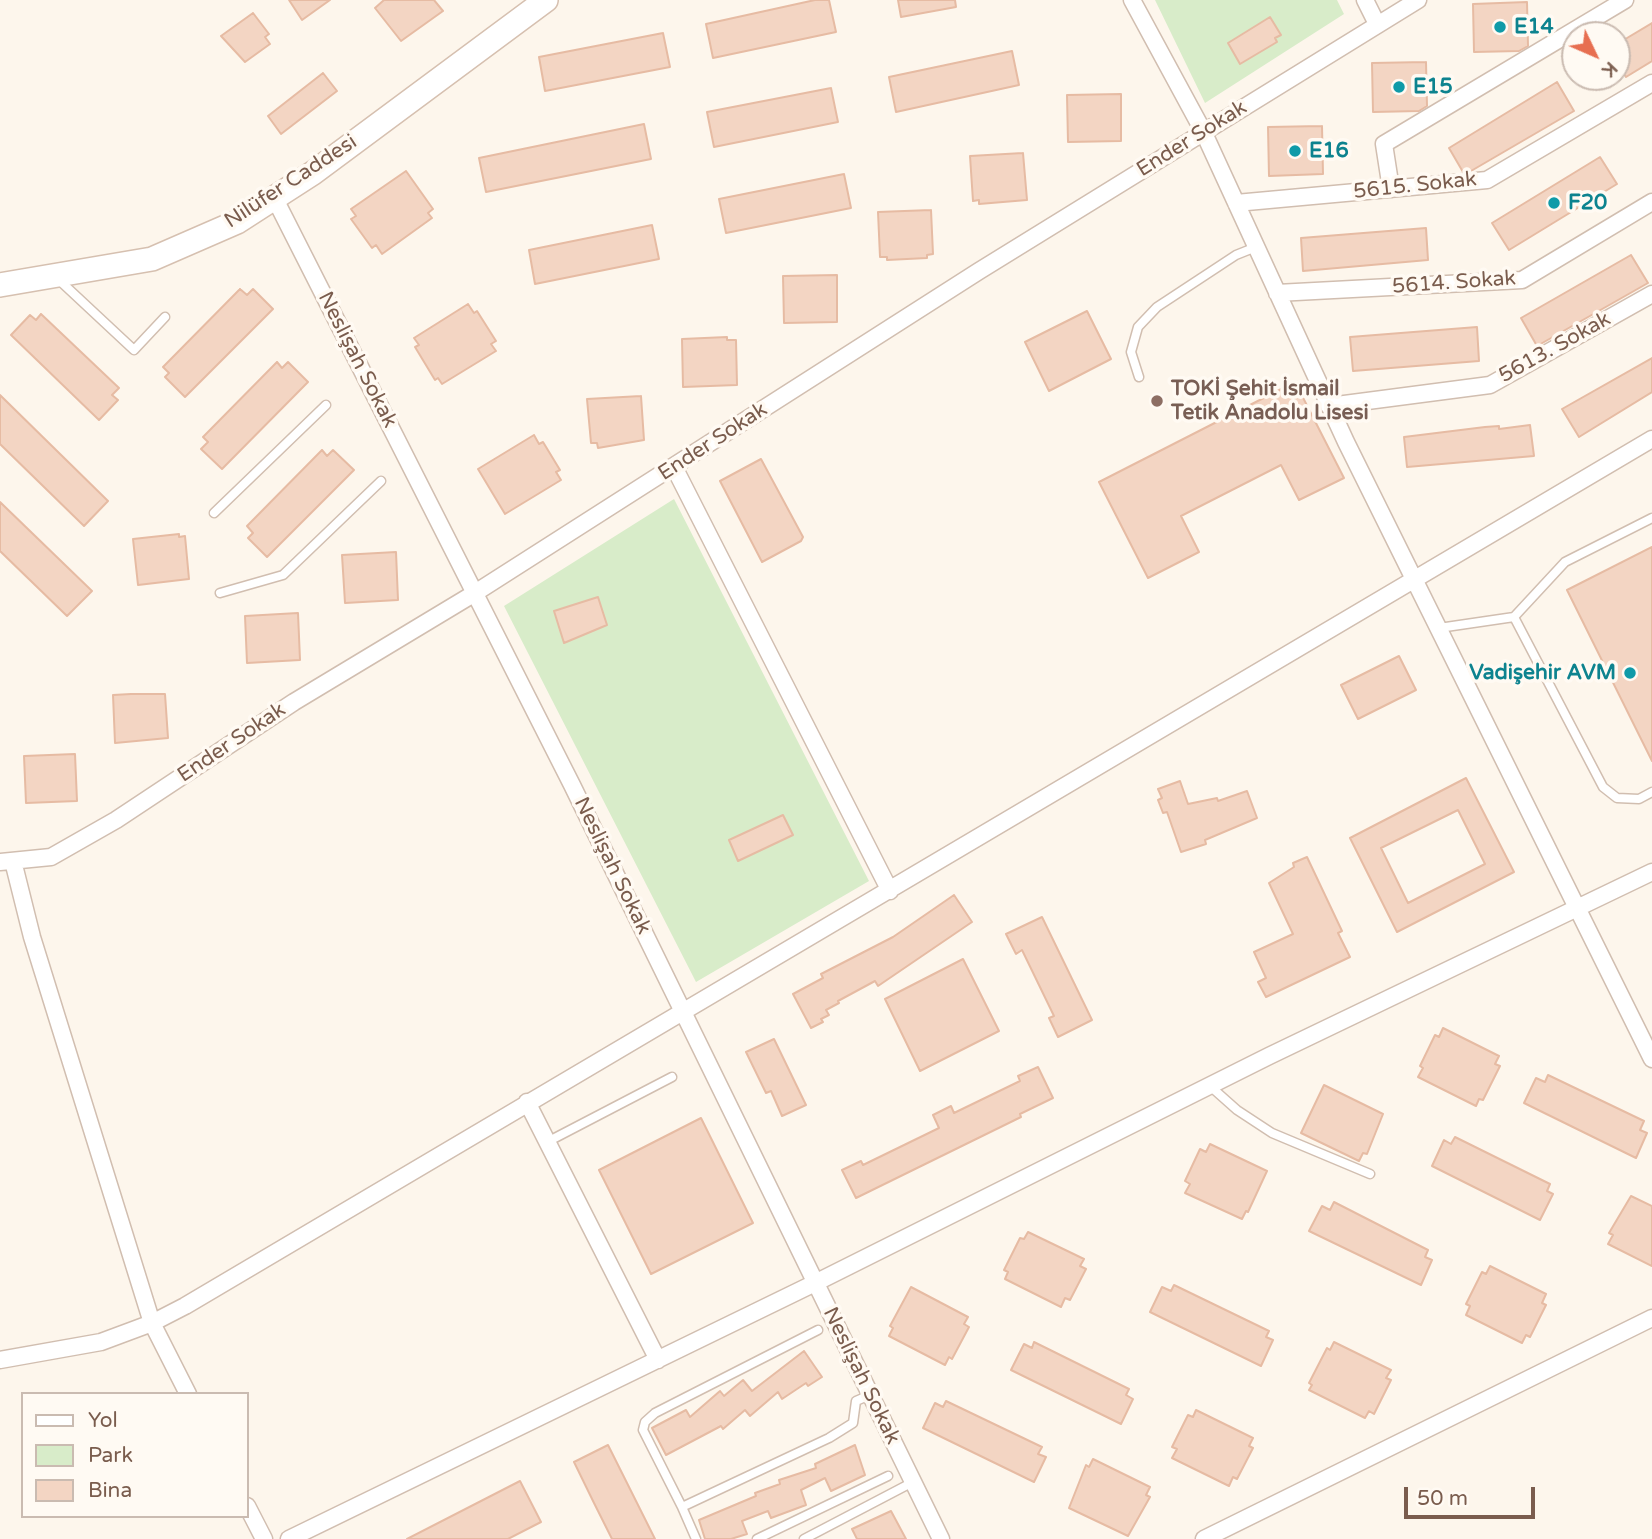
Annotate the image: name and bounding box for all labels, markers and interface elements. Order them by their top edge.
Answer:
place label: E14 [1514,14,1554,40]
marker: E14 [1492,19,1508,35]
north arrow [1561,21,1631,91]
text: K [1597,57,1622,81]
place label: E15 [1413,74,1453,100]
marker: E15 [1391,79,1407,95]
street label: Ender Sokak [1132,95,1252,183]
street label: Nilüfer Caddesi [220,130,362,234]
place label: E16 [1309,138,1349,164]
marker: E16 [1287,143,1303,159]
street label: 5615. Sokak [1352,167,1478,205]
place label: F20 [1568,190,1607,216]
marker: F20 [1546,195,1562,211]
street label: 5614. Sokak [1391,266,1517,300]
street label: Neslişah Sokak [312,288,402,432]
street label: 5613. Sokak [1495,307,1615,389]
place label: TOKİ Şehit İsmail Tetik Anadolu Lisesi [1171,376,1369,426]
marker: TOKİ Şehit İsmail Tetik Anadolu Lisesi [1149,393,1165,409]
street label: Ender Sokak [654,397,772,487]
place label: Vadişehir AVM [1469,660,1616,686]
marker: Vadişehir AVM [1622,665,1638,681]
street label: Ender Sokak [173,698,291,788]
street label: Neslişah Sokak [568,793,656,939]
street label: Neslişah Sokak [817,1303,905,1449]
legend [21,1392,248,1518]
text: Yol [88,1408,118,1433]
text: Park [88,1443,133,1468]
scale bar [1407,1472,1538,1516]
text: Bina [88,1478,132,1503]
text: 50 m [1417,1486,1468,1511]

